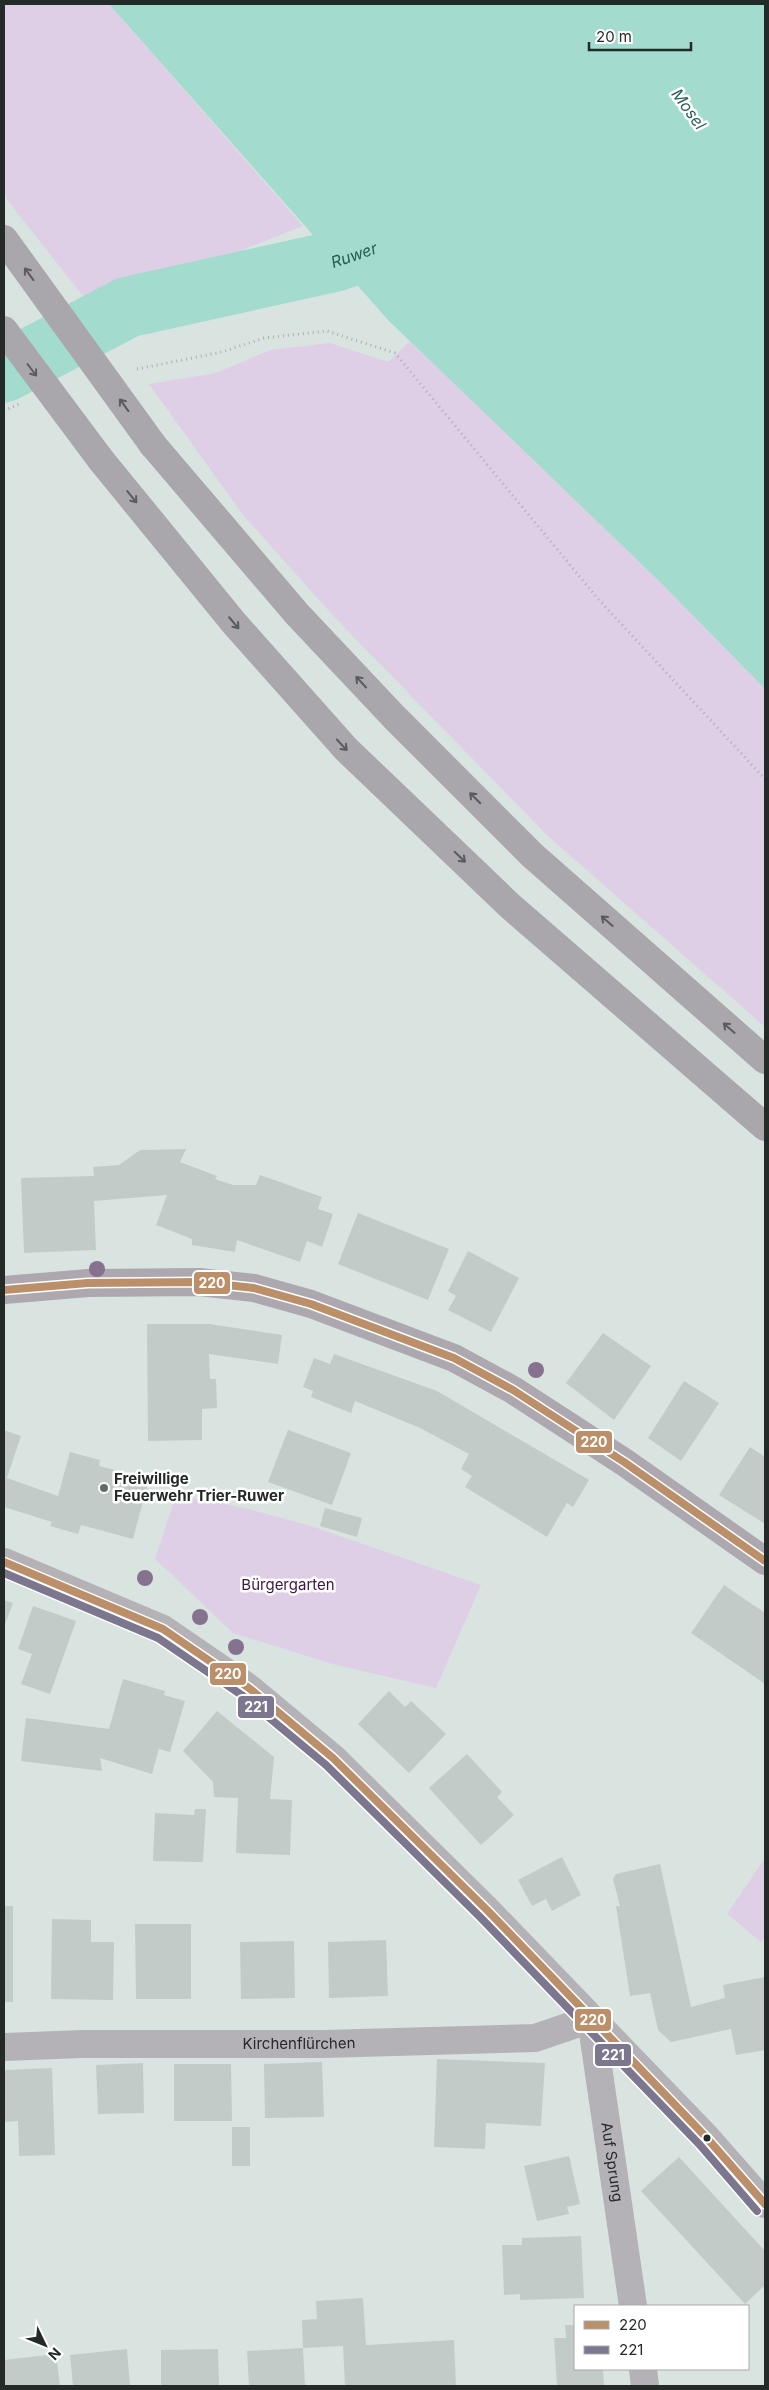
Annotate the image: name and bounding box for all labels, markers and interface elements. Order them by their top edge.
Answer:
scale bar [589,20,692,52]
text: 20 m [596,27,632,46]
water label: Mosel [668,85,711,133]
water label: Ruwer [328,237,381,272]
one-way arrow [24,267,34,281]
one-way arrow [26,363,37,376]
one-way arrow [119,398,129,412]
one-way arrow [126,491,137,504]
one-way arrow [229,617,240,630]
one-way arrow [355,676,367,688]
one-way arrow [336,738,348,751]
one-way arrow [469,792,481,804]
one-way arrow [453,851,466,863]
one-way arrow [600,915,613,927]
one-way arrow [722,1022,735,1034]
line badge: 220 [193,1271,231,1295]
text: 220 [198,1274,226,1291]
line badge: 220 [575,1430,613,1454]
text: 220 [580,1433,608,1450]
place label: Freiwillige Feuerwehr Trier-Ruwer [114,1469,284,1505]
marker: Freiwillige Feuerwehr Trier-Ruwer [98,1482,110,1494]
park label: Bürgergarten [241,1575,335,1594]
line badge: 220 [209,1662,247,1686]
text: 220 [214,1665,242,1682]
line badge: 221 [237,1695,275,1719]
text: 221 [244,1698,268,1715]
line badge: 220 [574,2008,612,2032]
text: 220 [579,2011,607,2028]
street label: Kirchenflürchen [242,2033,356,2053]
line badge: 221 [594,2043,632,2067]
text: 221 [601,2046,625,2063]
street label: Auf Sprung [597,2121,628,2203]
unlabelled marker [702,2133,712,2143]
legend [574,2305,749,2370]
text: 220 [619,2315,647,2334]
north arrow [20,2320,70,2370]
text: 221 [619,2340,643,2359]
text: N [45,2345,65,2364]

